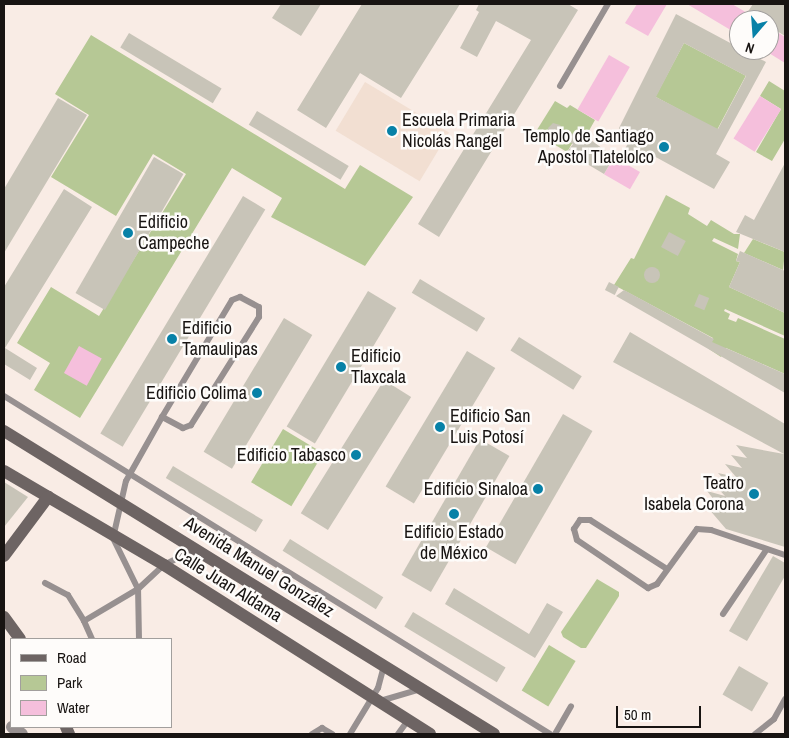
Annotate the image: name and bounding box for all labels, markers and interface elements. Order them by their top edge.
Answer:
north arrow [729,10,779,60]
text: N [743,38,756,58]
place label: Escuela Primaria Nicolás Rangel [402,110,515,152]
marker: Escuela Primaria Nicolás Rangel [386,125,398,137]
place label: Templo de Santiago Apostol Tlatelolco [523,126,654,168]
marker: Templo de Santiago Apostol Tlatelolco [658,141,670,153]
place label: Edificio Campeche [138,212,209,254]
marker: Edificio Campeche [122,227,134,239]
place label: Edificio Tamaulipas [182,318,258,360]
marker: Edificio Tamaulipas [166,333,178,345]
place label: Edificio Tlaxcala [351,346,406,388]
marker: Edificio Tlaxcala [335,361,347,373]
place label: Edificio Colima [146,382,247,404]
marker: Edificio Colima [251,387,263,399]
place label: Edificio San Luis Potosí [450,406,530,448]
marker: Edificio San Luis Potosí [434,421,446,433]
place label: Edificio Tabasco [237,444,346,466]
marker: Edificio Tabasco [350,449,362,461]
place label: Teatro Isabela Corona [644,473,744,516]
place label: Edificio Sinaloa [424,478,528,500]
marker: Edificio Sinaloa [532,483,544,495]
marker: Teatro Isabela Corona [748,488,760,500]
marker: Edificio Estado de México [448,508,460,520]
street label: Avenida Manuel González [180,512,338,622]
place label: Edificio Estado de México [404,522,504,564]
street label: Calle Juan Aldama [170,543,286,627]
legend [10,638,172,728]
text: Road [57,647,86,668]
text: Park [57,672,82,693]
scale bar [619,696,704,728]
text: Water [57,697,89,718]
text: 50 m [624,704,651,725]

